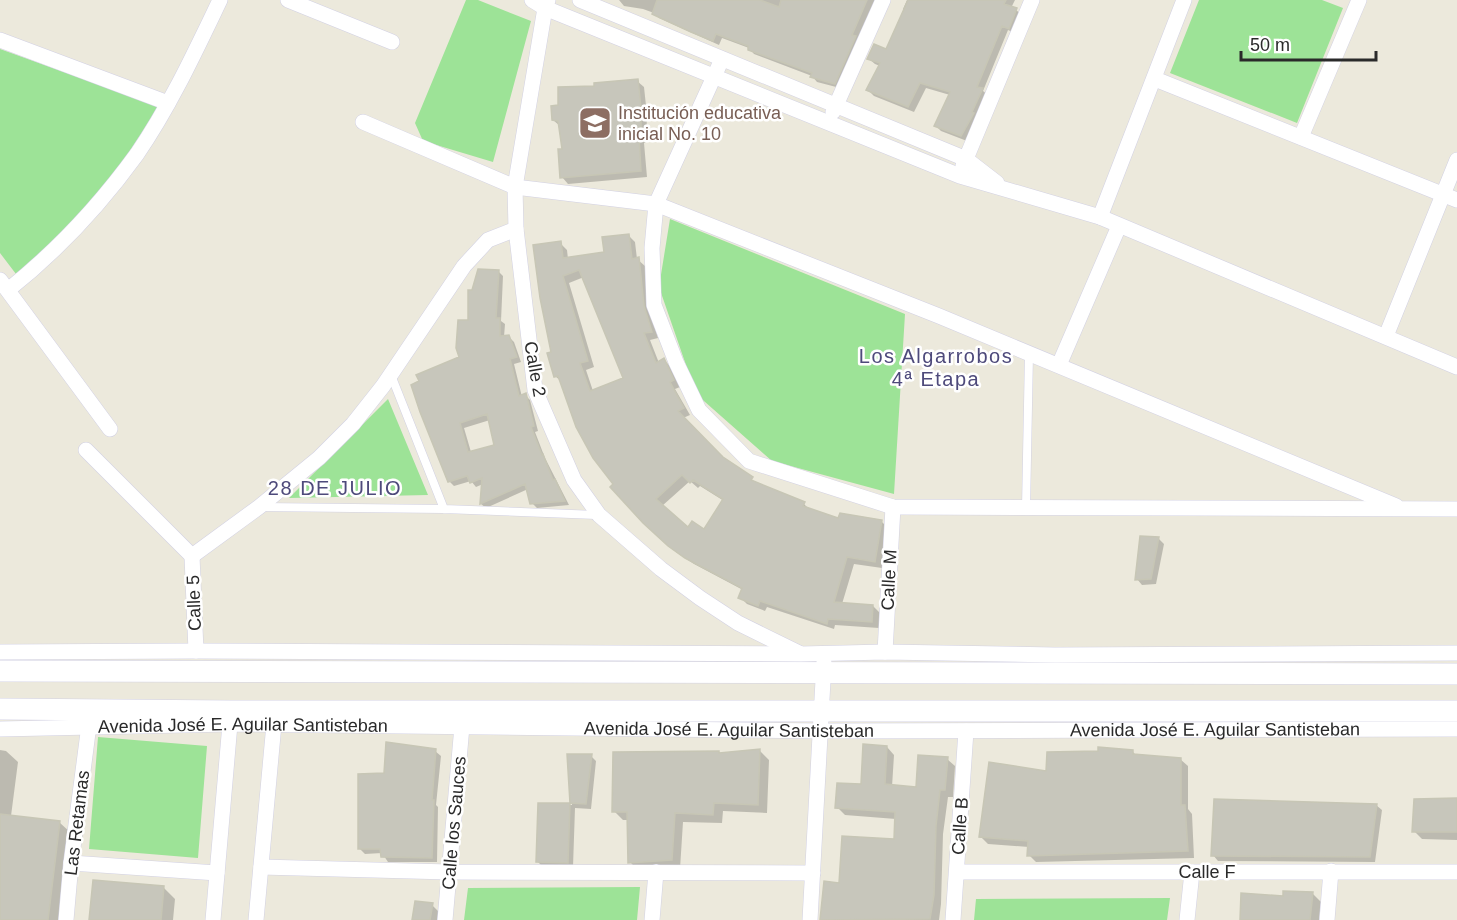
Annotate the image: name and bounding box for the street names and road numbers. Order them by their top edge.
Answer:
street label: Calle 2 [520,340,550,398]
street label: Calle M [877,549,901,611]
street label: Calle 5 [183,575,205,631]
street label: Avenida José E. Aguilar Santisteban [98,714,388,737]
street label: Avenida José E. Aguilar Santisteban [584,718,874,741]
street label: Avenida José E. Aguilar Santisteban [1070,719,1360,740]
street label: Calle los Sauces [438,755,470,891]
street label: Las Retamas [61,769,93,877]
street label: Calle B [948,796,972,856]
street label: Calle F [1178,862,1236,882]

